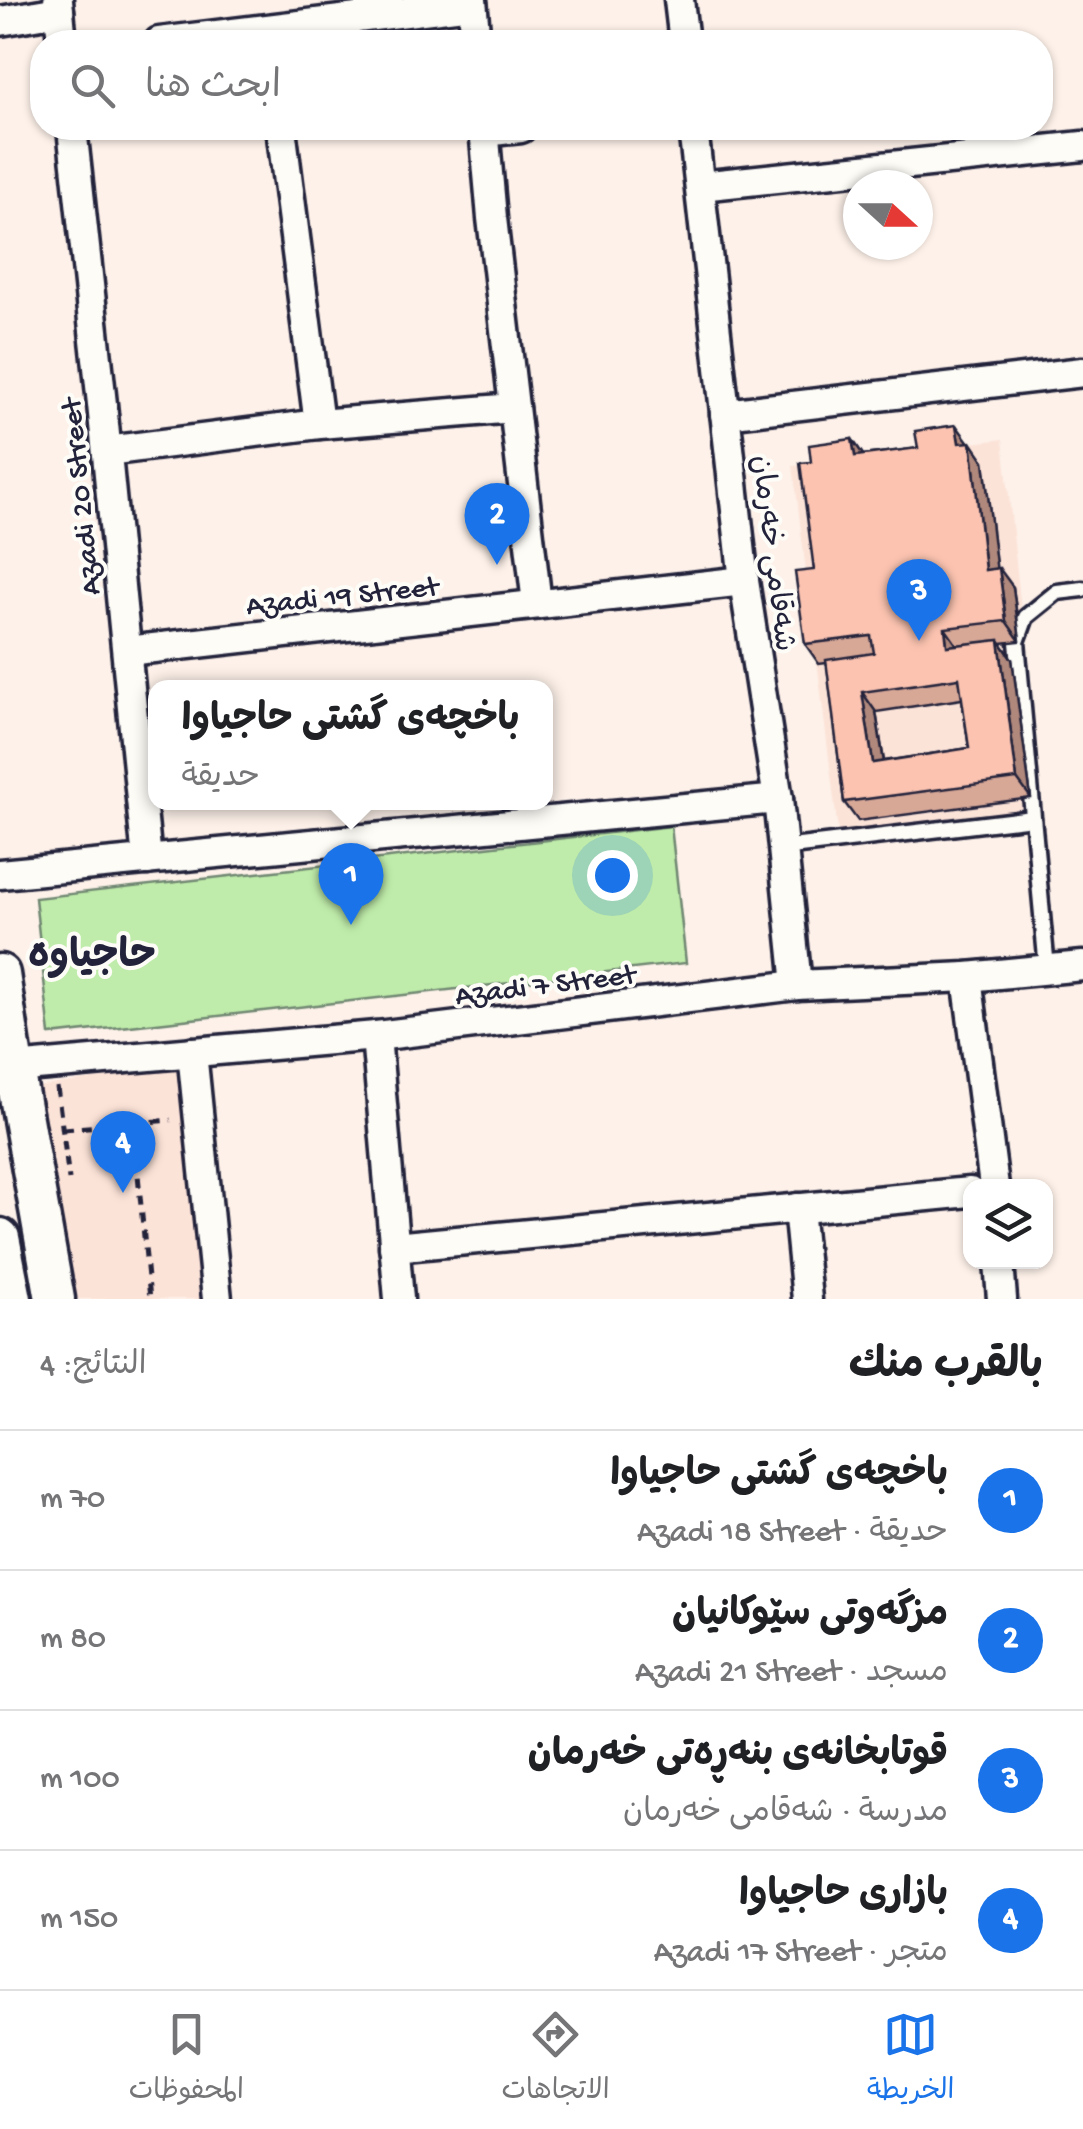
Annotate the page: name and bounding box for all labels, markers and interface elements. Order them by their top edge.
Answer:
search box [30,30,1053,140]
icon: search [65,58,120,113]
text: ابحث هنا [145,67,281,111]
north arrow [843,170,933,260]
street label: Azadi 20 Street [55,394,111,597]
street label: شەقامی خەرمان [741,453,800,654]
pin: 2 [464,482,530,565]
pin: 3 [886,558,952,641]
street label: Azadi 19 Street [245,571,443,626]
popup [148,680,553,810]
text: باخچەی گشتی حاجیاوا [182,700,519,744]
text: حديقة [182,760,260,798]
pin: 1 [318,842,384,925]
your location [587,850,638,901]
district label: حاجیاوە [28,935,156,982]
street label: Azadi 7 Street [453,959,640,1016]
pin: 4 [90,1110,156,1193]
map controls [963,1179,1053,1269]
button: layers [963,1179,1053,1269]
text: بالقرب منك [849,1344,1043,1393]
text: النتائج: 4 [40,1348,147,1386]
text: باخچەی گشتی حاجیاوا [610,1455,948,1499]
text: 70 m [40,1481,105,1519]
text: 1 [1004,1481,1017,1519]
text: حديقة · Azadi 18 Street [637,1515,948,1553]
text: مزگەوتی سێوکانیان [672,1595,948,1639]
text: 80 m [40,1621,106,1659]
text: 2 [1003,1621,1018,1659]
text: مسجد · Azadi 21 Street [635,1655,948,1693]
text: قوتابخانەی بنەڕەتی خەرمان [528,1735,948,1779]
text: 100 m [40,1761,120,1799]
text: 3 [1002,1761,1019,1799]
text: مدرسة · شەقامی خەرمان [623,1795,948,1833]
text: بازاری حاجیاوا [739,1875,948,1919]
text: 150 m [40,1901,118,1939]
text: 4 [1003,1901,1018,1939]
text: متجر · Azadi 17 Street [654,1935,948,1973]
tab: المحفوظات [129,2007,244,2113]
tab: الاتجاهات [501,2007,610,2113]
tab: الخريطة [867,2007,954,2113]

